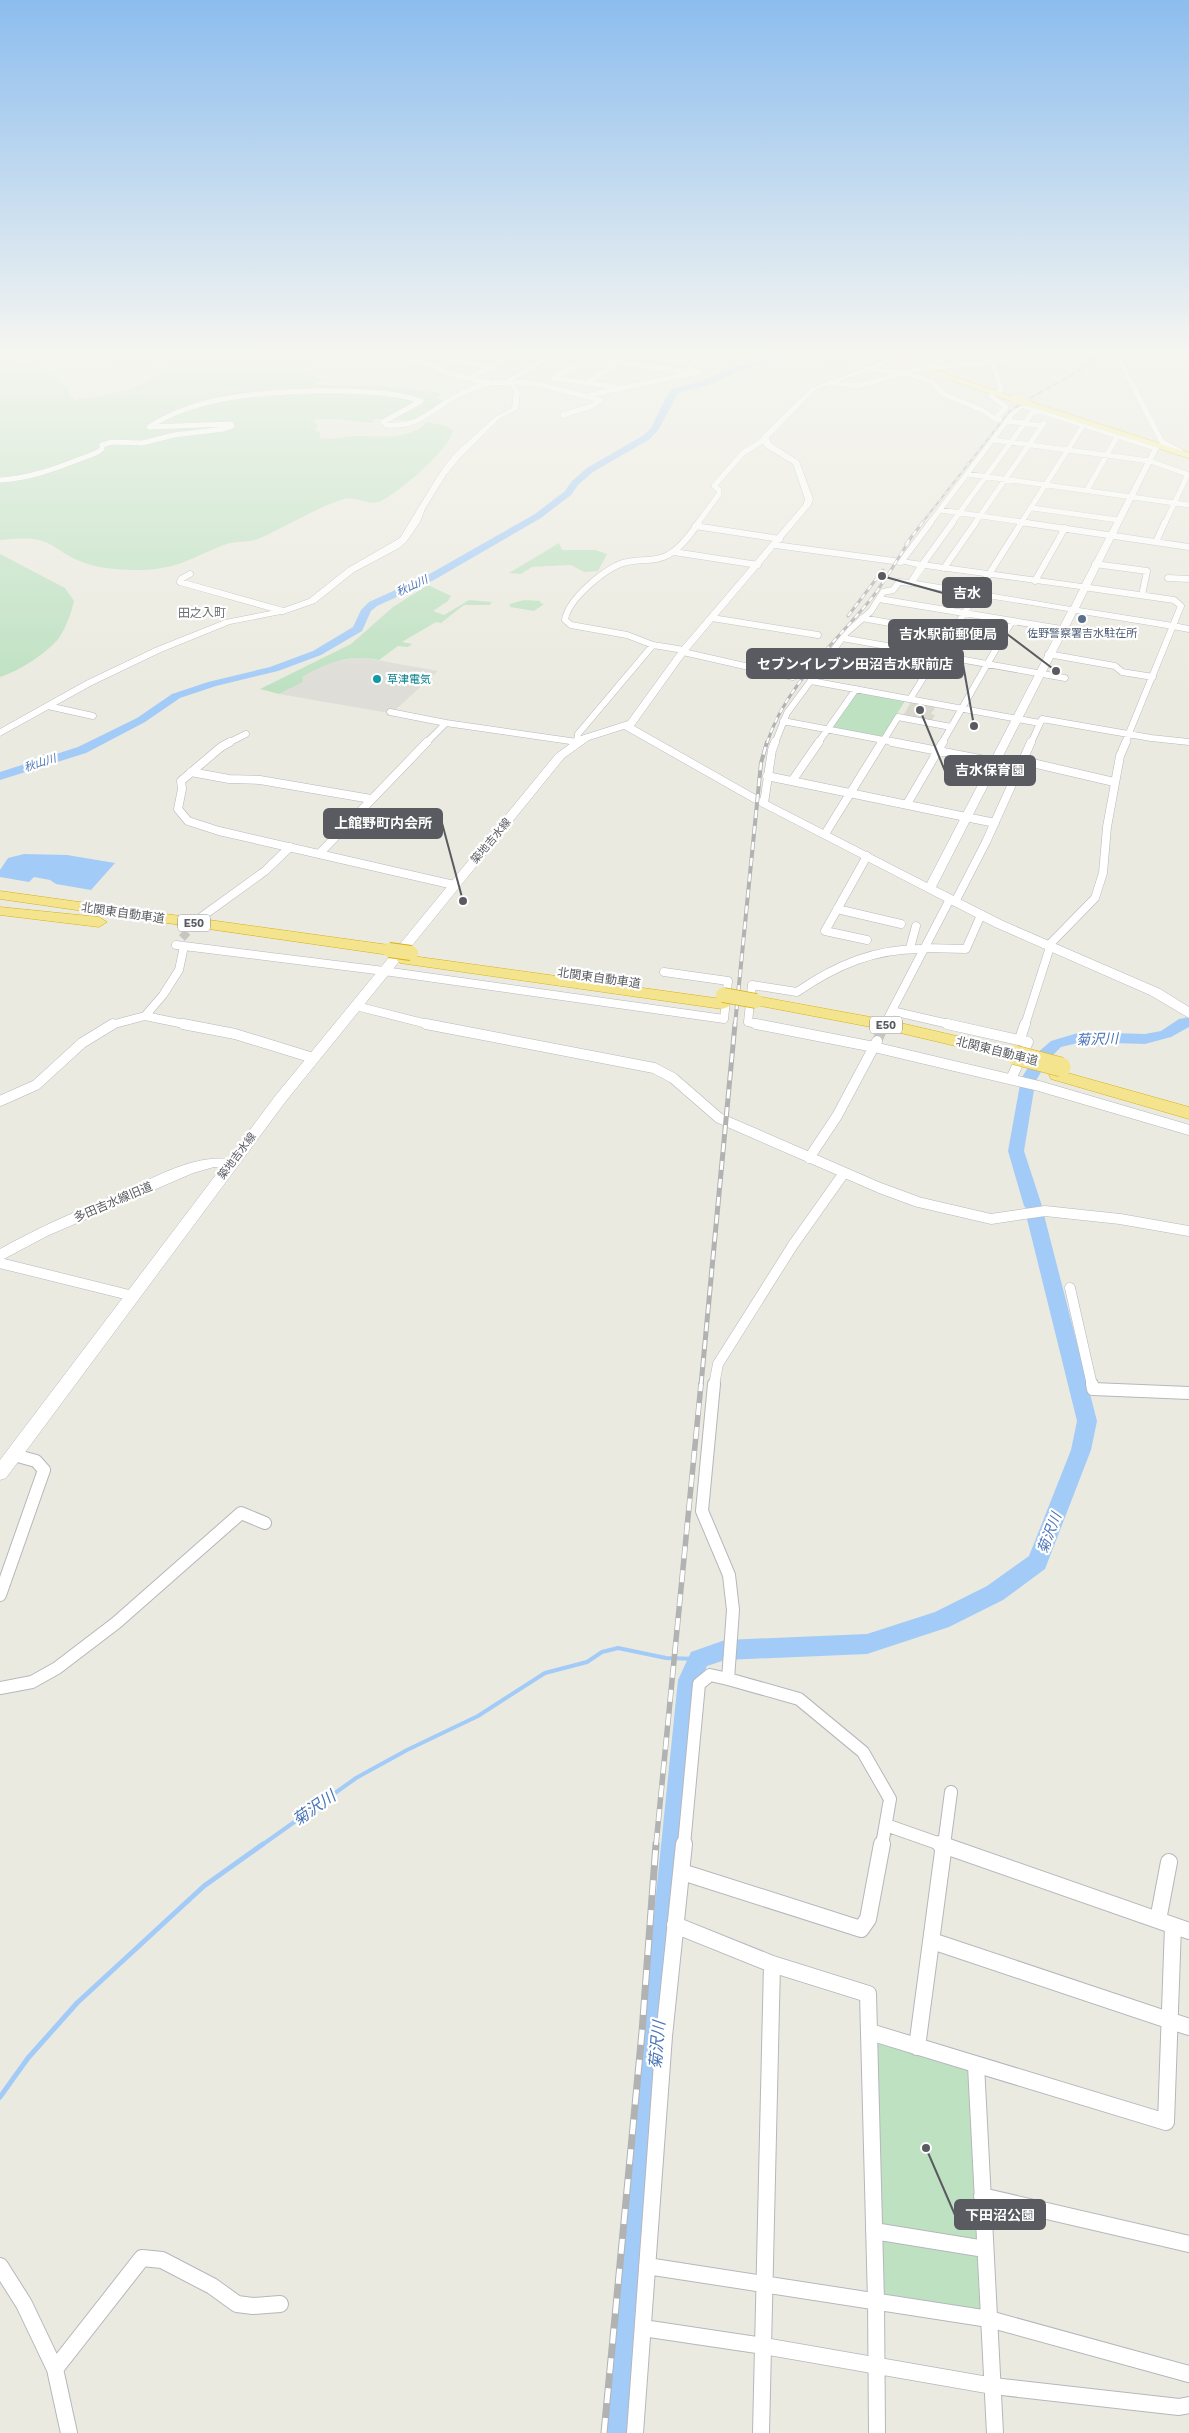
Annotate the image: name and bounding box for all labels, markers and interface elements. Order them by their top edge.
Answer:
water label: 秋山川 [394,573,431,599]
callout: 吉水 [943,578,991,607]
text: 吉水 [953,585,981,601]
district label: 田之入町 [178,606,226,620]
marker: 佐野警察署吉水駐在所 [1076,613,1088,625]
callout: 吉水駅前郵便局 [889,620,1007,649]
text: 吉水駅前郵便局 [899,626,997,642]
place label: 佐野警察署吉水駐在所 [1027,627,1138,640]
callout: セブンイレブン田沼吉水駅前店 [747,649,963,678]
text: セブンイレブン田沼吉水駅前店 [757,656,953,672]
marker: 草津電気 [371,673,383,685]
place label: 草津電気 [387,673,431,686]
water label: 秋山川 [22,751,59,774]
callout: 吉水保育園 [945,756,1035,785]
text: 吉水保育園 [955,762,1025,778]
callout: 上館野町内会所 [324,809,442,838]
text: 上館野町内会所 [334,815,432,831]
street label: 築地吉水線 [468,816,514,866]
street label: 北関東自動車道 [80,900,166,926]
road number: E50 [178,914,210,931]
street label: 北関東自動車道 [556,965,642,991]
road number: E50 [870,1016,902,1034]
water label: 菊沢川 [1076,1030,1120,1048]
street label: 北関東自動車道 [955,1034,1039,1068]
street label: 築地吉水線 [215,1130,259,1182]
street label: 多田吉水線旧道 [72,1179,154,1225]
water label: 菊沢川 [1034,1509,1065,1555]
water label: 菊沢川 [289,1785,341,1830]
water label: 菊沢川 [645,2018,669,2070]
callout: 下田沼公園 [955,2200,1045,2229]
text: 下田沼公園 [965,2207,1035,2223]

